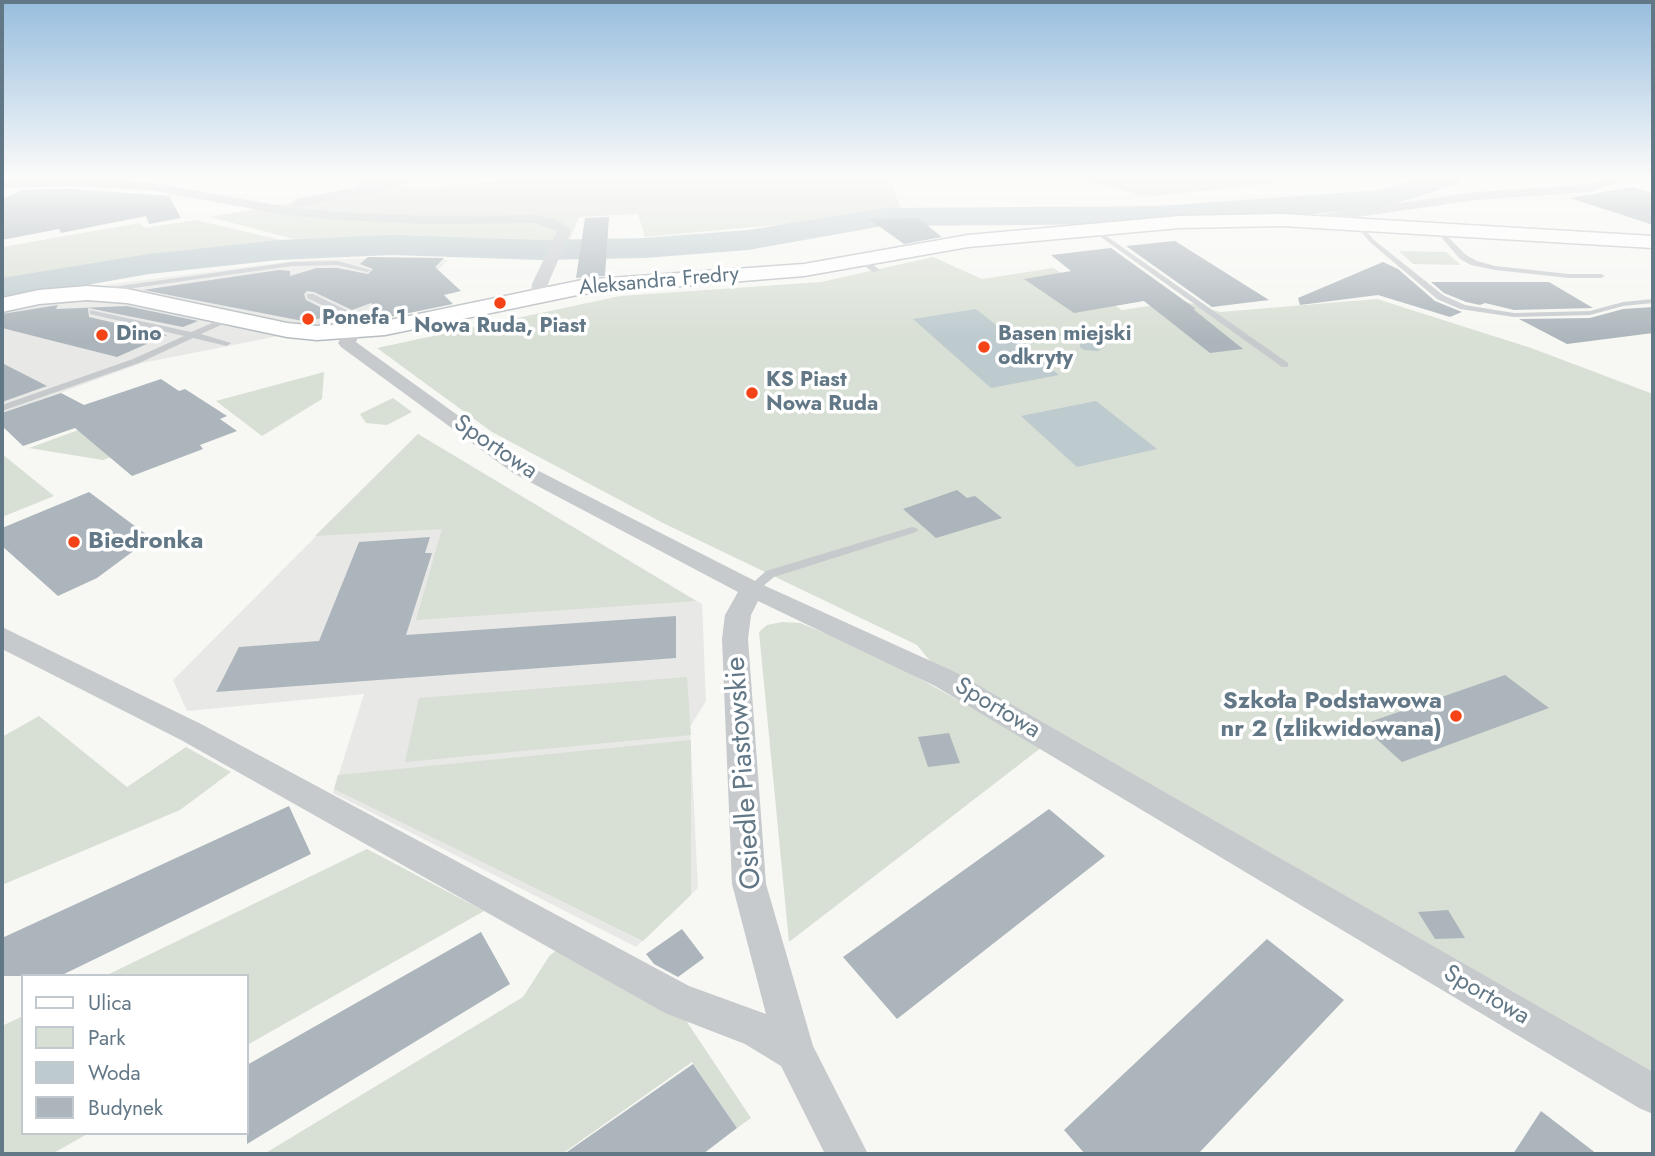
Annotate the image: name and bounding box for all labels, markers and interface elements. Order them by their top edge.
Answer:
street label: Aleksandra Fredry [578,262,740,302]
marker: Nowa Ruda, Piast [492,295,508,311]
place label: Ponefa 1 [322,306,406,332]
marker: Ponefa 1 [300,311,316,327]
place label: Nowa Ruda, Piast [414,314,586,340]
place label: Dino [116,322,162,348]
place label: Basen miejski odkryty [998,322,1131,372]
marker: Dino [94,327,110,343]
marker: Basen miejski odkryty [976,339,992,355]
place label: KS Piast Nowa Ruda [766,368,878,418]
marker: KS Piast Nowa Ruda [744,385,760,401]
street label: Sportowa [448,410,542,486]
place label: Biedronka [88,528,203,556]
marker: Biedronka [66,534,82,550]
street label: Osiedle Piastowskie [720,655,770,891]
street label: Sportowa [949,672,1045,746]
place label: Szkoła Podstawowa nr 2 (zlikwidowana) [1221,688,1442,744]
marker: Szkoła Podstawowa nr 2 (zlikwidowana) [1448,708,1464,724]
street label: Sportowa [1438,960,1534,1032]
legend [21,974,248,1135]
text: Ulica [88,988,132,1018]
text: Park [88,1023,125,1053]
text: Woda [88,1058,141,1088]
text: Budynek [88,1093,163,1123]

